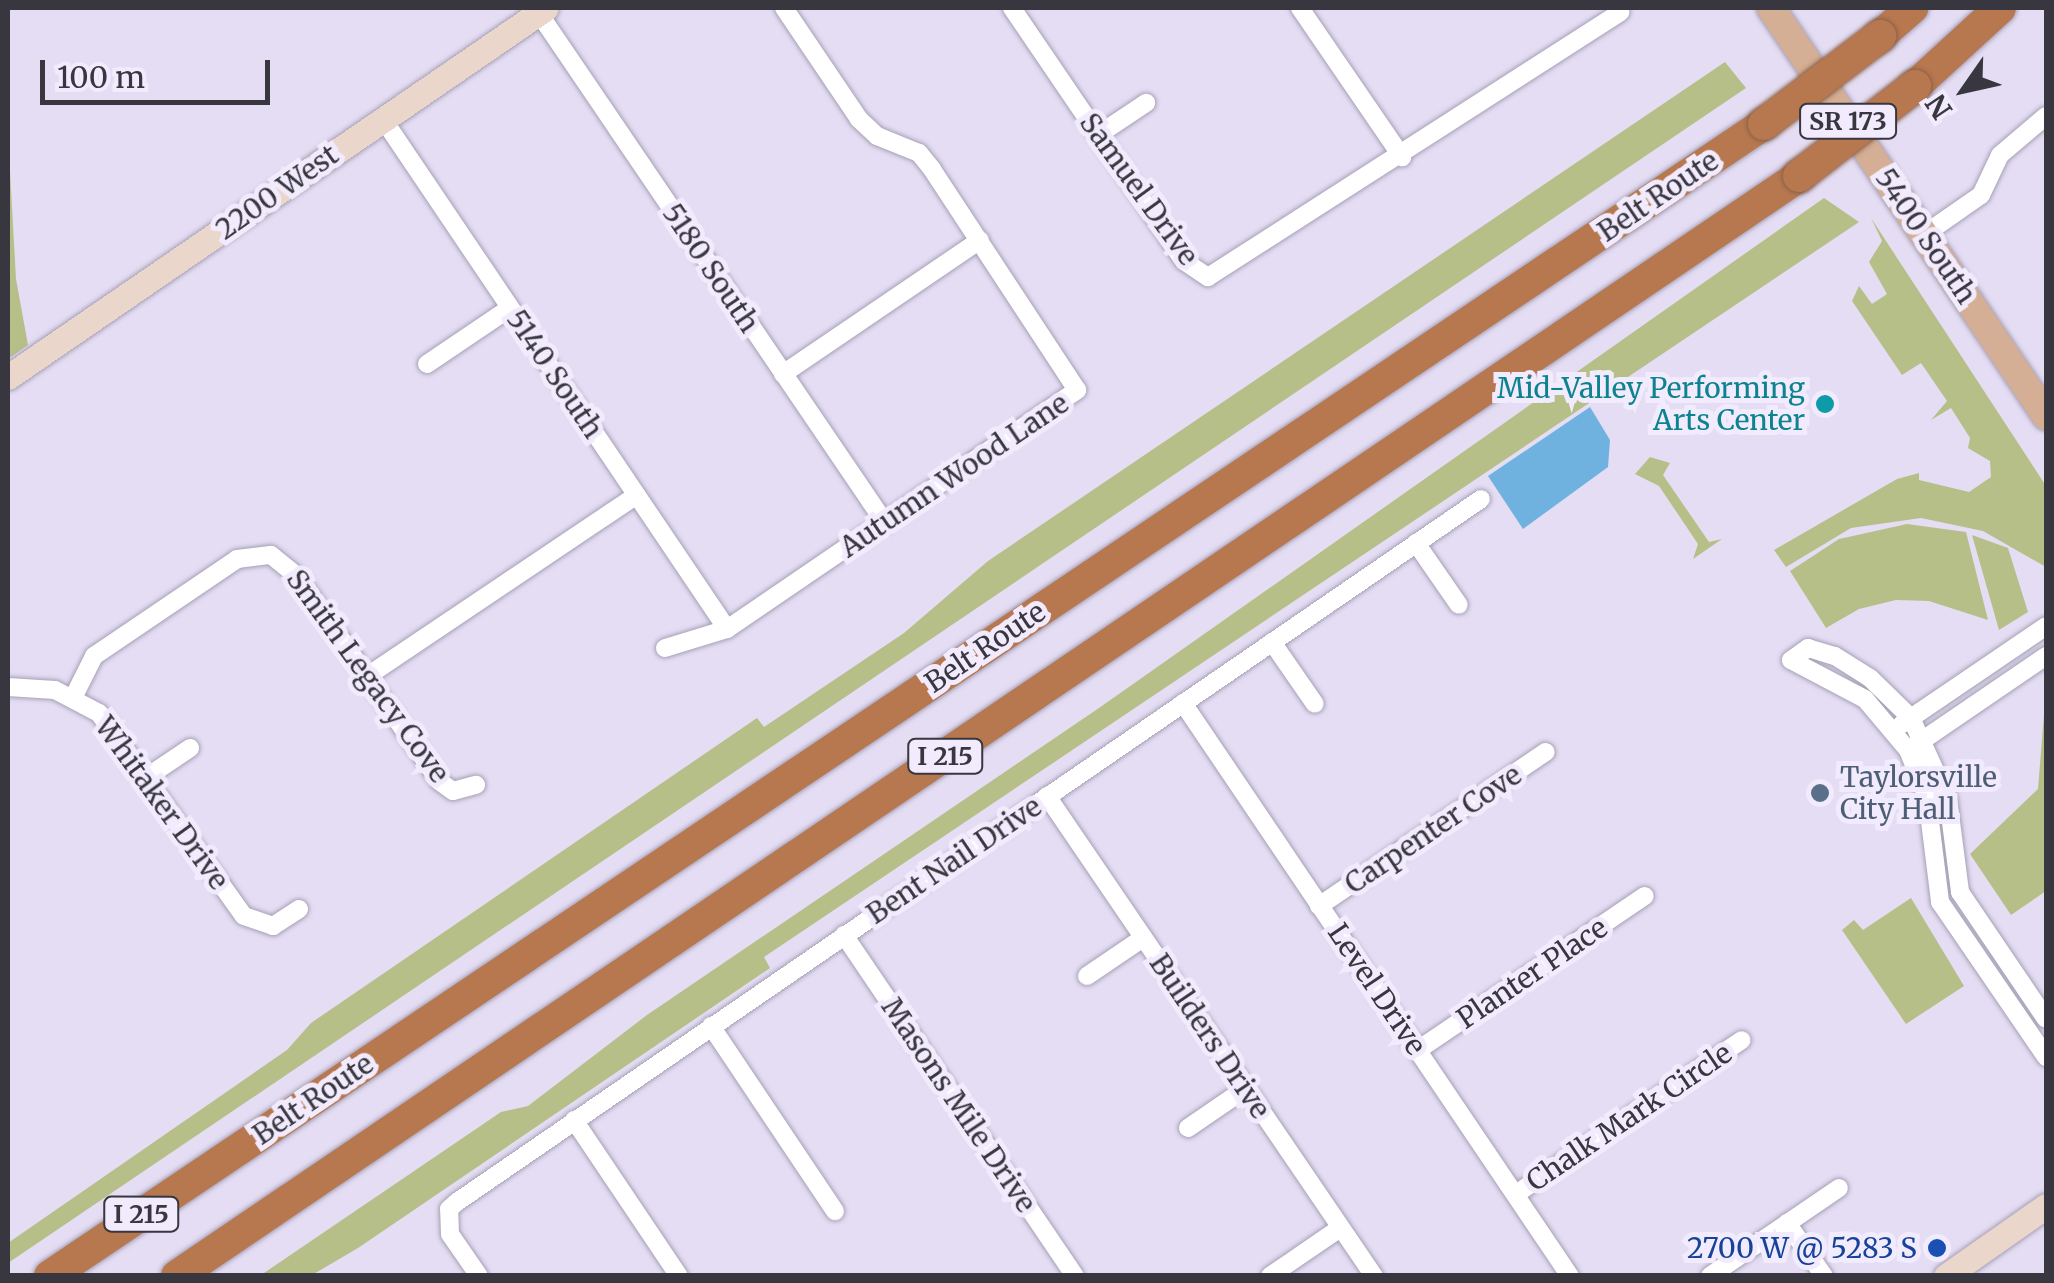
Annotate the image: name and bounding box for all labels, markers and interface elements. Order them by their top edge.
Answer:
scale bar [45,40,275,102]
north arrow [1914,40,2014,140]
text: 100 m [57,58,145,96]
text: N [1918,88,1960,126]
road number: SR 173 [1798,101,1898,141]
street label: Samuel Drive [1073,107,1205,271]
street label: 2200 West [209,138,345,246]
street label: Belt Route [1592,144,1724,248]
street label: 5400 South [1869,162,1983,310]
street label: 5180 South [656,197,766,339]
street label: 5140 South [500,304,610,444]
place label: Mid-Valley Performing Arts Center [1497,371,1805,437]
street label: Autumn Wood Lane [833,386,1075,564]
marker: Mid-Valley Performing Arts Center [1814,393,1836,415]
street label: Smith Legacy Cove [280,563,456,789]
street label: Belt Route [919,595,1051,699]
street label: Whitaker Drive [88,710,236,896]
road number: I 215 [905,736,985,776]
street label: Carpenter Cove [1338,758,1528,900]
place label: Taylorsville City Hall [1840,760,1997,826]
marker: Taylorsville City Hall [1809,782,1831,804]
street label: Bent Nail Drive [860,789,1048,931]
street label: Planter Place [1451,911,1613,1035]
street label: Level Drive [1321,917,1433,1061]
street label: Builders Drive [1143,948,1277,1124]
street label: Masons Mile Drive [875,991,1043,1219]
street label: Chalk Mark Circle [1520,1036,1738,1198]
street label: Belt Route [247,1047,379,1151]
road number: I 215 [101,1194,181,1234]
place label: 2700 W @ 5283 S [1687,1231,1917,1265]
marker: 2700 W @ 5283 S [1926,1237,1948,1259]

